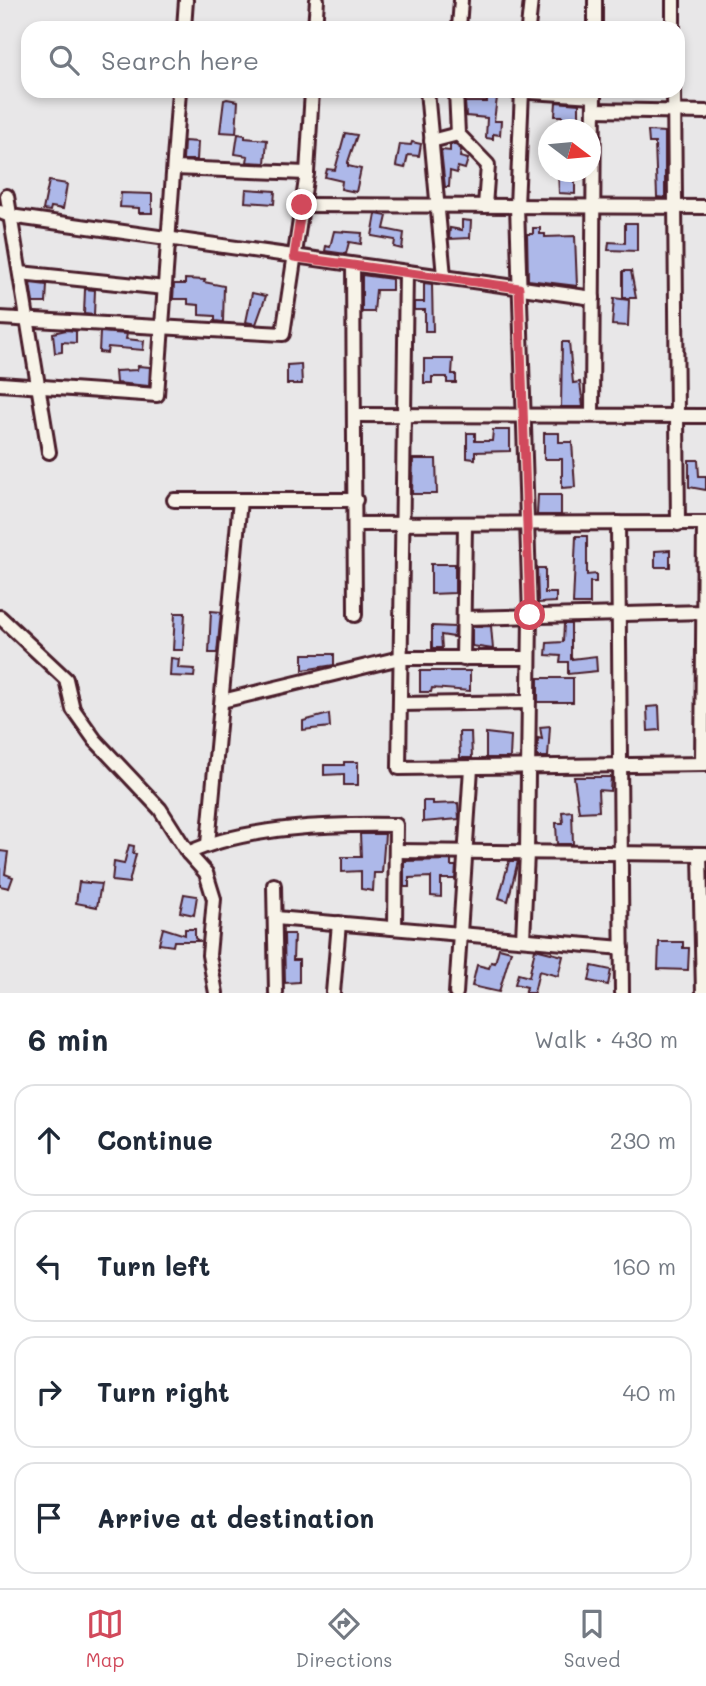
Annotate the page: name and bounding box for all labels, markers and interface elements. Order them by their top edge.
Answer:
search box [21,21,685,98]
icon: search [45,41,83,79]
text: Search here [101,43,259,77]
north arrow [538,119,601,182]
route end [286,189,317,220]
route start [514,599,545,630]
text: 6 min [28,1019,108,1059]
text: Walk · 430 m [534,1024,678,1054]
icon: ahead [30,1121,68,1159]
text: Continue [97,1123,213,1157]
text: 230 m [610,1125,676,1155]
icon: left [30,1247,68,1285]
text: Turn left [97,1249,210,1283]
text: 160 m [612,1251,676,1281]
icon: right [30,1373,68,1411]
text: Turn right [97,1375,230,1409]
text: 40 m [623,1377,676,1407]
icon: arrive [30,1499,68,1537]
text: Arrive at destination [97,1501,374,1535]
tab: Map [86,1605,124,1672]
tab: Directions [296,1605,392,1672]
tab: Saved [564,1605,620,1672]

